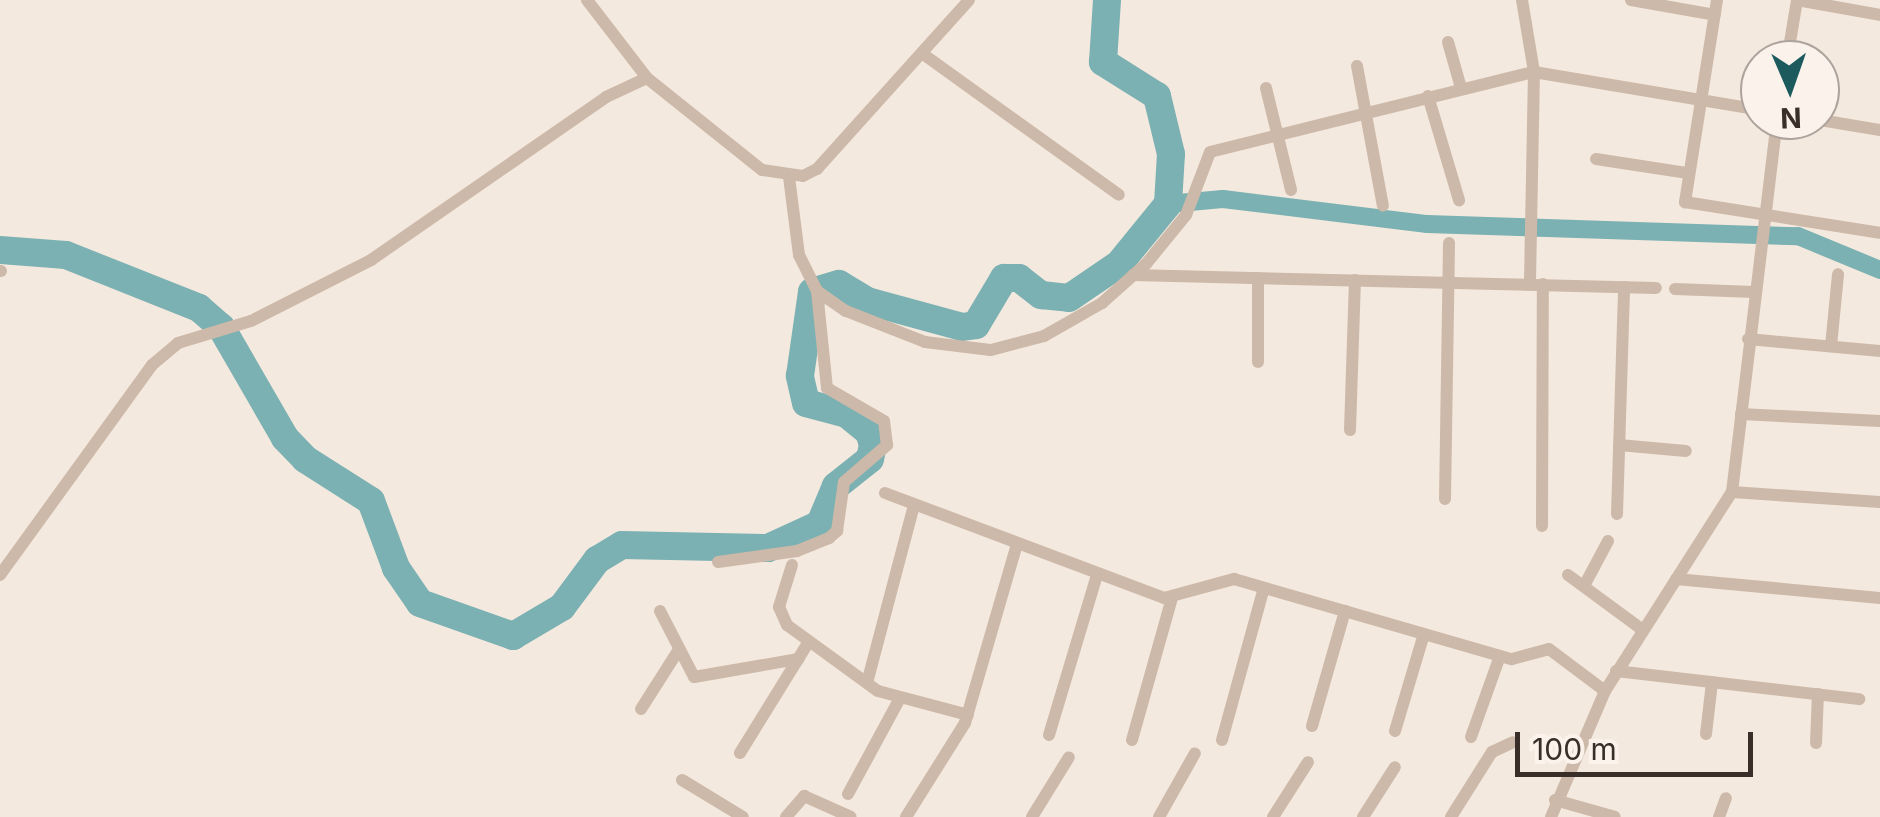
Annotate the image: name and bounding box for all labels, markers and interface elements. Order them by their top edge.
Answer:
north arrow [1740,40,1840,140]
text: N [1780,101,1802,135]
scale bar [1520,712,1758,774]
text: 100 m [1532,731,1617,767]

